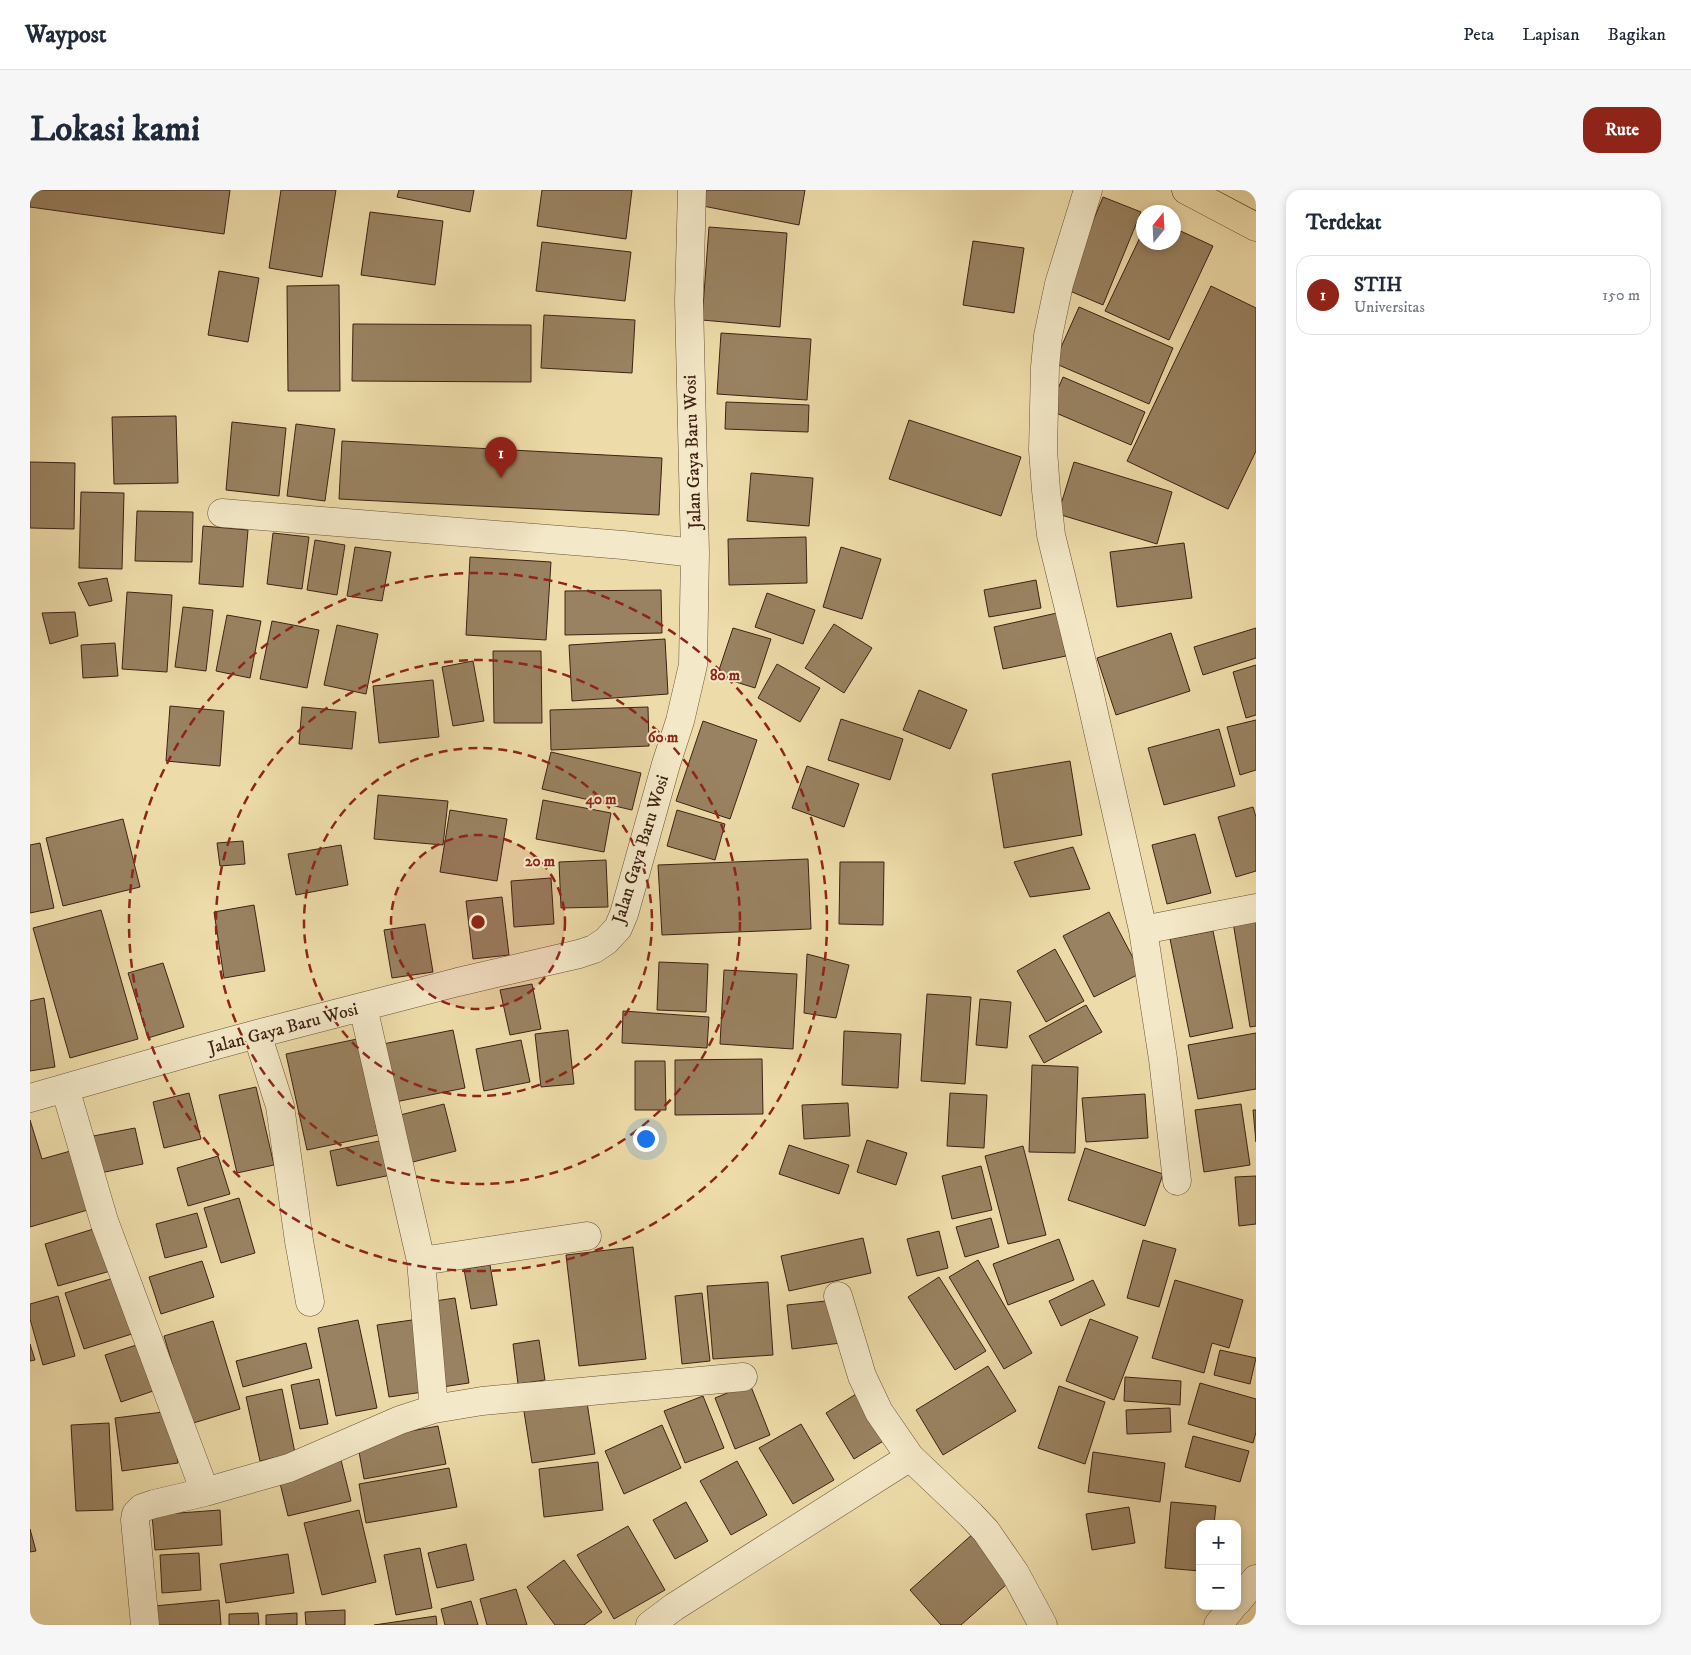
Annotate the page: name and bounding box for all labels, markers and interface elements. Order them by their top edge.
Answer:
text: Waypost [25,20,106,50]
text: Peta [1463,24,1494,46]
text: Lapisan [1522,24,1580,46]
text: Bagikan [1608,24,1666,46]
button: Rute [1583,107,1661,153]
text: Lokasi kami [30,108,200,152]
north arrow [1136,205,1181,250]
text: Terdekat [1306,210,1381,236]
text: STIH [1354,274,1402,297]
text: 1 [1320,285,1326,305]
text: 150 m [1602,285,1640,305]
text: Universitas [1354,297,1425,317]
street label: Jalan Gaya Baru Wosi [679,375,707,531]
pin: 1 [485,437,517,478]
text: 80 m [710,666,741,685]
text: 60 m [648,728,679,747]
street label: Jalan Gaya Baru Wosi [607,772,674,928]
text: 40 m [584,790,617,809]
text: 20 m [525,852,556,871]
centre of rings [469,913,487,931]
street label: Jalan Gaya Baru Wosi [204,998,361,1060]
your location [633,1126,659,1152]
map controls [1196,1520,1241,1610]
button: + [1196,1520,1241,1565]
button: − [1196,1565,1241,1610]

